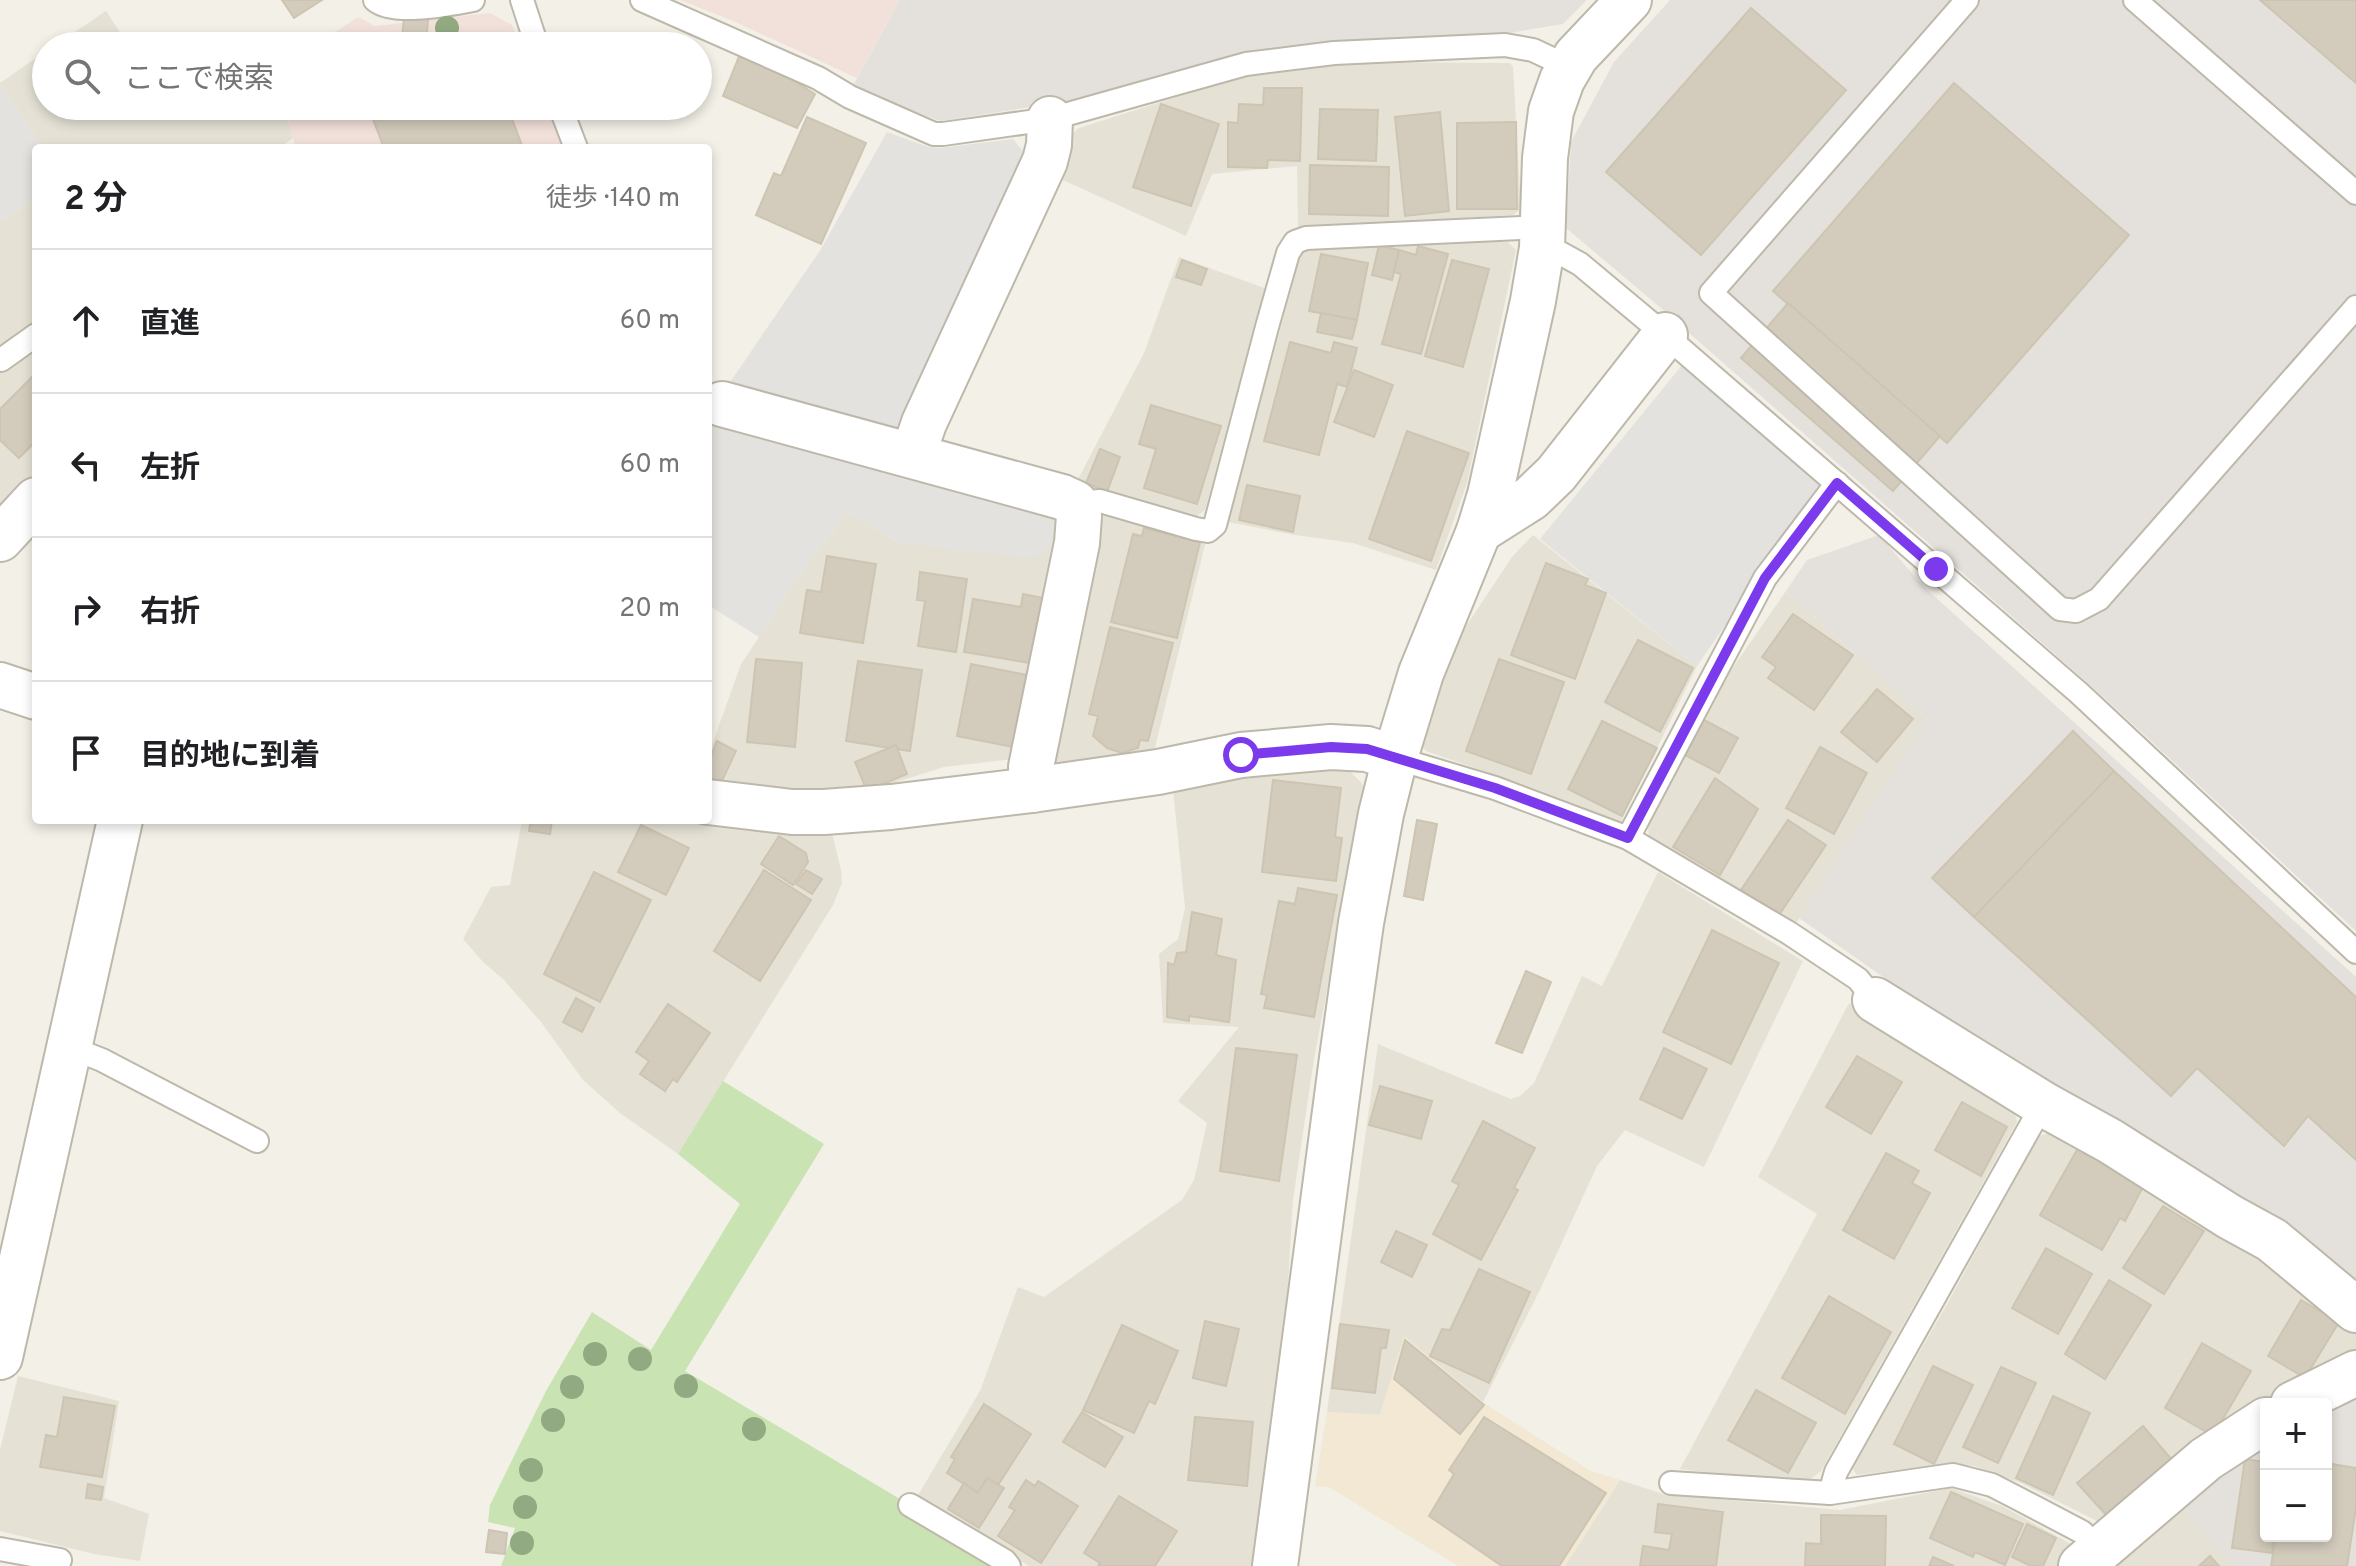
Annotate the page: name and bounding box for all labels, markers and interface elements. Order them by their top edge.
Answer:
search box [32,32,712,120]
icon: search [60,54,104,98]
text: ここで検索 [124,62,274,99]
text: 2 分 [64,179,127,222]
text: 徒歩 · 140 m [546,183,680,216]
icon: ahead [64,299,108,343]
text: 60 m [620,305,680,338]
text: 直進 [140,307,200,344]
icon: left [64,443,108,487]
text: 60 m [620,449,680,482]
text: 左折 [140,451,200,488]
route end [1918,551,1954,587]
icon: right [64,587,108,631]
text: 20 m [619,593,680,626]
text: 右折 [140,595,200,632]
icon: arrive [64,731,108,775]
route start [1223,737,1259,773]
text: 目的地に到着 [140,739,320,776]
map controls [2260,1398,2332,1542]
button: + [2260,1398,2332,1470]
button: − [2260,1470,2332,1542]

